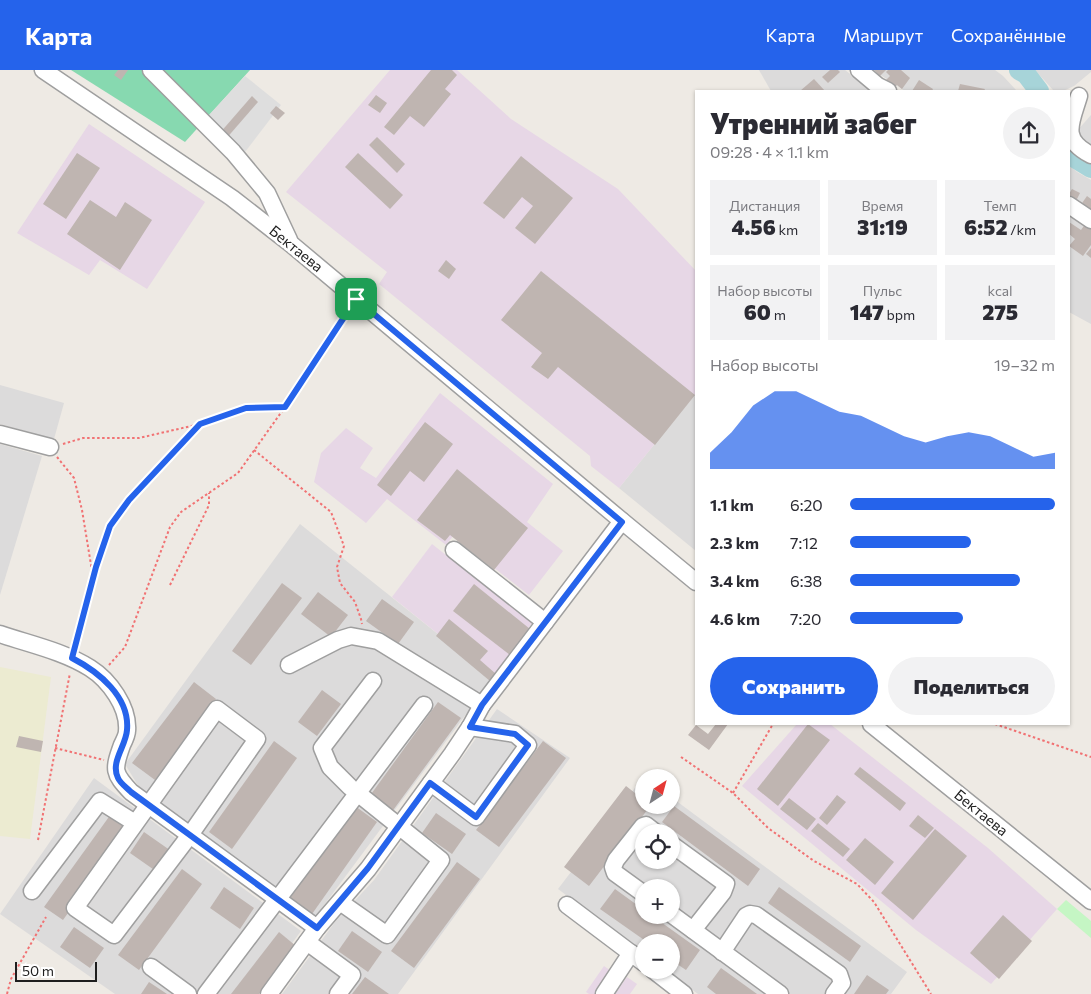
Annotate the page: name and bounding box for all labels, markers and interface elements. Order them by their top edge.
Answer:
text: Карта [25,21,92,50]
text: Карта [766,24,815,46]
text: Маршрут [843,24,923,46]
text: Сохранённые [951,24,1066,46]
text: Утренний забег [710,106,917,140]
button: share [1003,107,1055,159]
text: 09:28 · 4 × 1.1 km [710,142,829,161]
text: Дистанция [729,197,800,214]
text: Время [862,197,903,214]
text: Темп [984,197,1017,214]
text: 4.56 [731,214,776,239]
text: 31:19 [857,214,908,239]
text: 6:52 [964,214,1008,239]
street label: Бектаева [266,221,327,275]
text: km [776,221,798,238]
text: /km [1008,221,1036,238]
pin [335,278,377,320]
text: Набор высоты [717,282,812,299]
text: Пульс [863,282,902,299]
text: kcal [988,282,1013,299]
icon: arrive [342,285,370,313]
text: 60 [744,299,771,324]
text: 147 [850,299,884,324]
text: 275 [982,299,1018,324]
text: m [771,306,786,323]
text: bpm [884,306,915,323]
text: Набор высоты [710,355,819,374]
text: 19–32 m [994,355,1055,374]
text: 1.1 km [710,495,754,514]
text: 6:20 [790,495,823,514]
text: 2.3 km [710,533,759,552]
text: 7:12 [790,533,818,552]
text: 3.4 km [710,571,759,590]
text: 6:38 [790,571,822,590]
text: 4.6 km [710,609,760,628]
text: 7:20 [790,609,822,628]
button: Сохранить [710,657,878,715]
button: Поделиться [888,657,1055,715]
north arrow [635,769,680,814]
map controls [635,769,680,979]
street label: Бектаева [951,785,1012,839]
button: locate [635,824,680,869]
button: + [635,879,680,924]
button: − [635,934,680,979]
scale bar [15,959,98,982]
text: 50 m [22,962,54,979]

